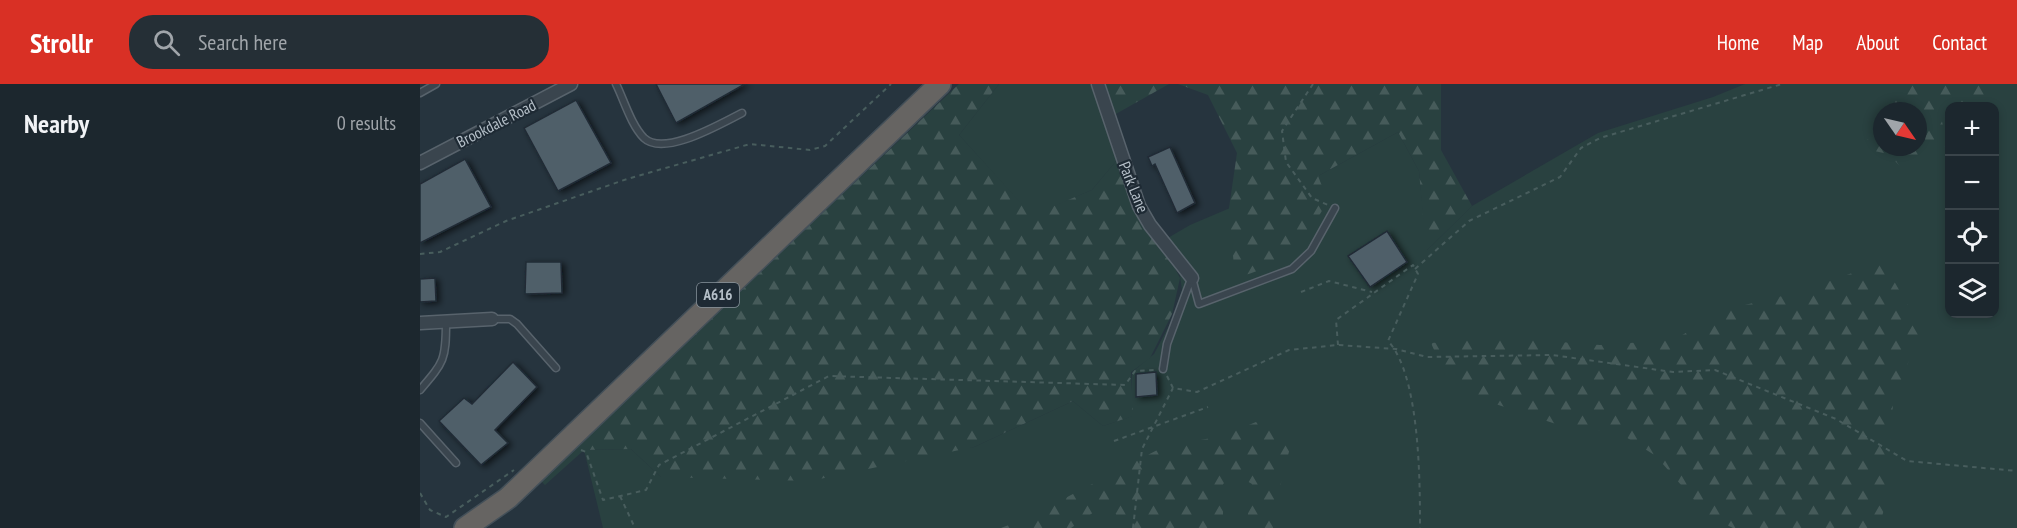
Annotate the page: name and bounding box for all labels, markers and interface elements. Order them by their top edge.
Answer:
search box [129,15,549,69]
text: Strollr [30,24,93,61]
icon: search [150,26,183,59]
text: Search here [198,28,287,56]
text: Home [1717,29,1759,56]
text: Map [1792,29,1823,56]
text: About [1856,29,1899,56]
text: Contact [1932,29,1987,56]
street label: Brookdale Road [453,94,539,152]
north arrow [1873,102,1927,156]
map controls [1945,102,1999,318]
button: + [1945,102,1999,156]
text: Nearby [24,107,89,140]
text: 0 results [337,110,396,136]
button: − [1945,156,1999,210]
street label: Park Lane [1115,159,1153,215]
button: locate [1945,210,1999,264]
button: layers [1945,264,1999,318]
road number: A616 [697,283,739,307]

